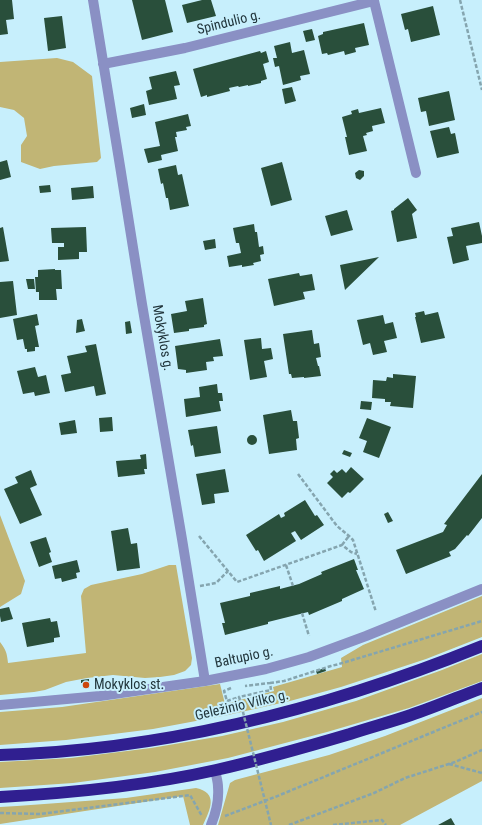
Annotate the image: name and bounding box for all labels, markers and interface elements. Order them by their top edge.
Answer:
street label: Spindulio g. [195,7,263,39]
street label: Mokyklos g. [148,304,176,372]
street label: Baltupio g. [213,644,275,672]
place label: Mokyklos st. [94,677,164,693]
marker: Mokyklos st. [81,680,91,690]
street label: Geležinio Vilko g. [194,687,290,725]

